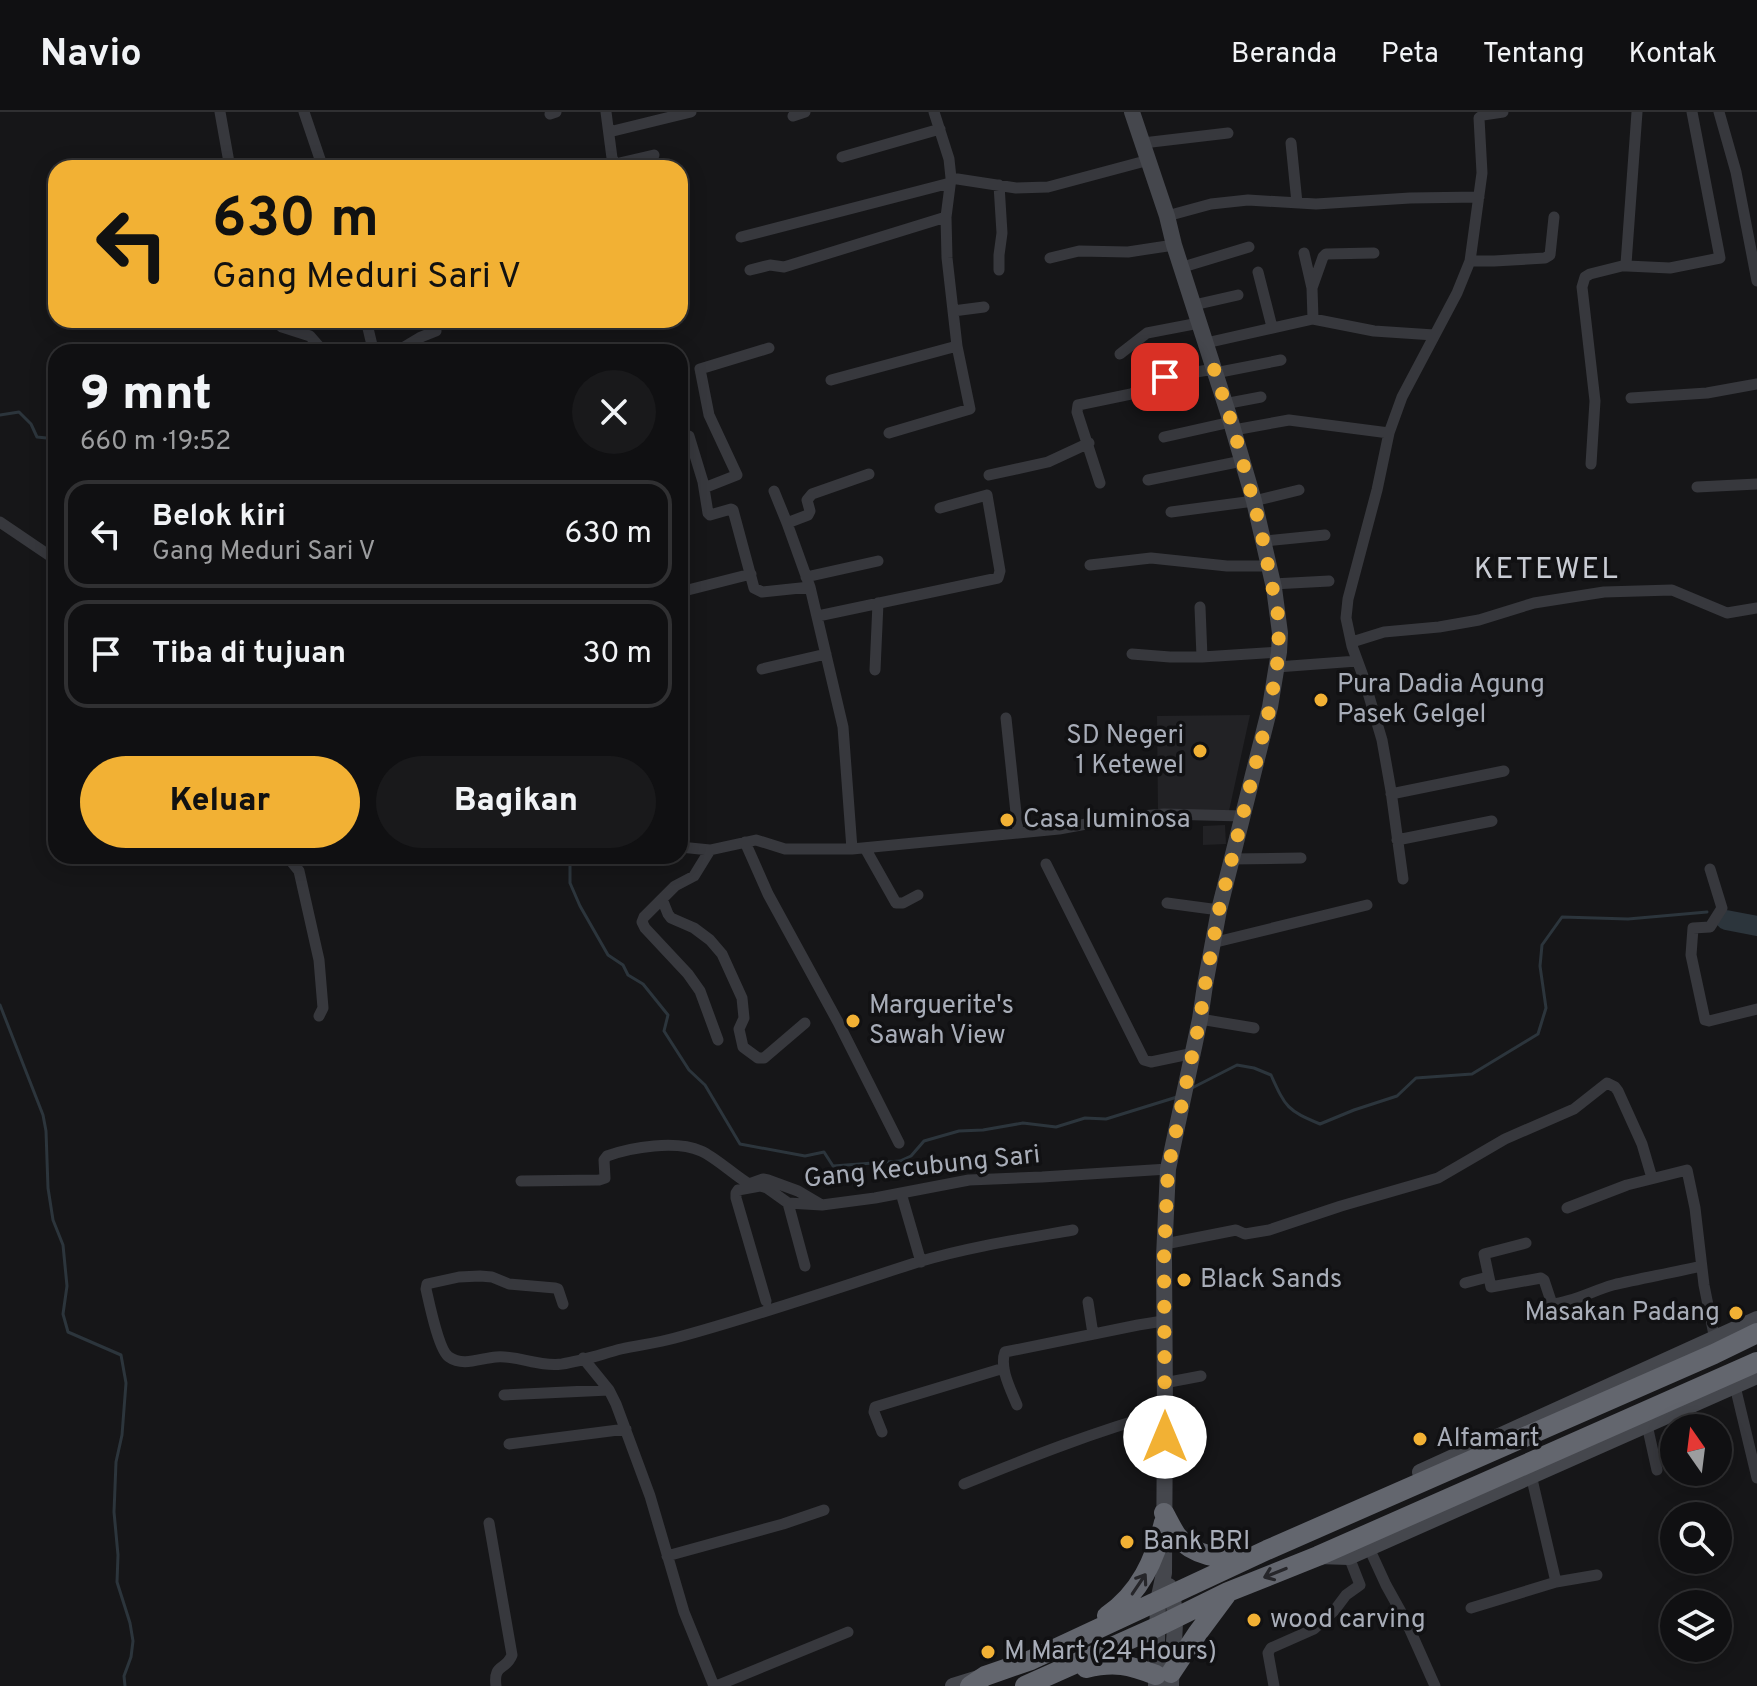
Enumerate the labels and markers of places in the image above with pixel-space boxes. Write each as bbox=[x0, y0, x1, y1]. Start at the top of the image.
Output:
pin bbox=[1131, 343, 1199, 411]
place label: Pura Dadia Agung Pasek Gelgel bbox=[1337, 669, 1545, 732]
marker: Pura Dadia Agung Pasek Gelgel bbox=[1312, 691, 1330, 709]
place label: SD Negeri 1 Ketewel bbox=[1066, 720, 1184, 783]
marker: SD Negeri 1 Ketewel bbox=[1191, 742, 1209, 760]
place label: Casa luminosa bbox=[1023, 804, 1190, 837]
marker: Casa luminosa bbox=[998, 811, 1016, 829]
place label: Marguerite's Sawah View bbox=[869, 990, 1014, 1053]
marker: Marguerite's Sawah View bbox=[844, 1012, 862, 1030]
place label: Black Sands bbox=[1200, 1264, 1342, 1297]
marker: Black Sands bbox=[1175, 1271, 1193, 1289]
place label: Masakan Padang bbox=[1524, 1297, 1720, 1330]
marker: Masakan Padang bbox=[1727, 1304, 1745, 1322]
place label: Alfamart bbox=[1436, 1423, 1540, 1456]
marker: Alfamart bbox=[1411, 1430, 1429, 1448]
place label: Bank BRI bbox=[1143, 1526, 1250, 1559]
marker: Bank BRI bbox=[1118, 1533, 1136, 1551]
place label: wood carving bbox=[1270, 1604, 1426, 1637]
marker: wood carving bbox=[1245, 1611, 1263, 1629]
place label: M Mart (24 Hours) bbox=[1004, 1636, 1217, 1669]
marker: M Mart (24 Hours) bbox=[979, 1643, 997, 1661]

